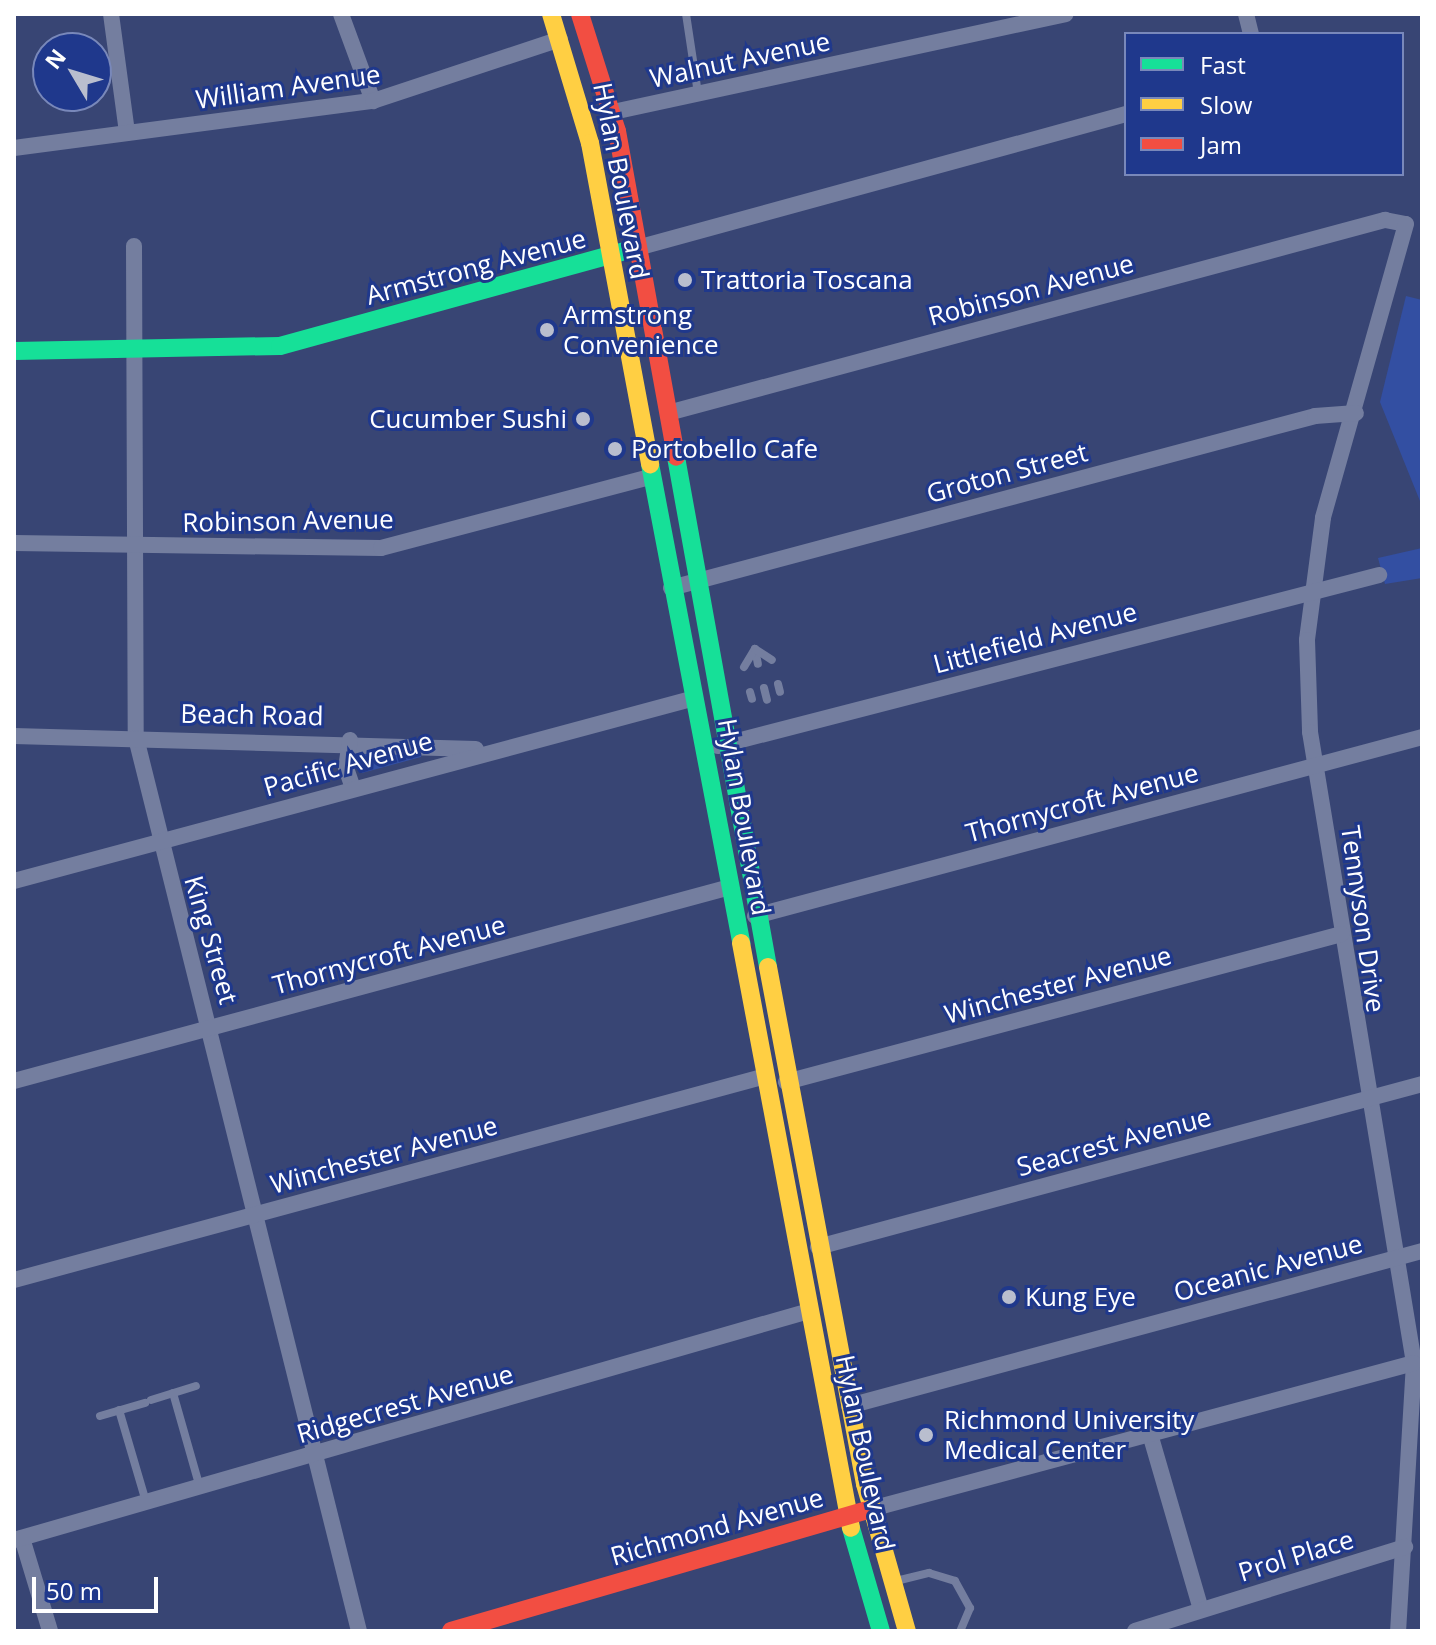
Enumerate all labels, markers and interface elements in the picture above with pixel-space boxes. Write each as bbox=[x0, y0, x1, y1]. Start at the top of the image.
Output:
street label: Walnut Avenue bbox=[647, 26, 833, 94]
north arrow bbox=[32, 32, 112, 112]
legend bbox=[1124, 32, 1404, 176]
text: N bbox=[37, 42, 72, 75]
text: Fast bbox=[1200, 48, 1246, 81]
street label: William Avenue bbox=[194, 59, 382, 115]
street label: Hylan Boulevard bbox=[587, 80, 655, 282]
text: Slow bbox=[1200, 88, 1252, 121]
text: Jam bbox=[1200, 128, 1242, 161]
street label: Armstrong Avenue bbox=[363, 223, 589, 311]
street label: Robinson Avenue bbox=[925, 248, 1137, 332]
place label: Trattoria Toscana bbox=[701, 264, 913, 296]
marker: Trattoria Toscana bbox=[676, 271, 694, 289]
place label: Armstrong Convenience bbox=[563, 299, 719, 360]
marker: Armstrong Convenience bbox=[538, 321, 556, 339]
place label: Cucumber Sushi bbox=[369, 403, 567, 435]
marker: Cucumber Sushi bbox=[574, 410, 592, 428]
place label: Portobello Cafe bbox=[631, 433, 818, 465]
street label: Groton Street bbox=[923, 437, 1091, 509]
marker: Portobello Cafe bbox=[606, 440, 624, 458]
street label: Robinson Avenue bbox=[182, 504, 394, 538]
street label: Littlefield Avenue bbox=[930, 596, 1140, 680]
street label: Beach Road bbox=[180, 698, 324, 732]
street label: Hylan Boulevard bbox=[711, 716, 777, 918]
street label: Pacific Avenue bbox=[260, 725, 436, 803]
street label: Thornycroft Avenue bbox=[962, 757, 1202, 849]
street label: Tennyson Drive bbox=[1334, 824, 1392, 1014]
street label: King Street bbox=[178, 872, 244, 1008]
street label: Thornycroft Avenue bbox=[269, 909, 509, 1001]
street label: Winchester Avenue bbox=[941, 940, 1175, 1030]
street label: Seacrest Avenue bbox=[1013, 1101, 1215, 1183]
street label: Winchester Avenue bbox=[267, 1110, 501, 1200]
street label: Oceanic Avenue bbox=[1170, 1228, 1366, 1308]
place label: Kung Eye bbox=[1025, 1281, 1136, 1313]
marker: Kung Eye bbox=[1000, 1288, 1018, 1306]
street label: Hylan Boulevard bbox=[829, 1352, 901, 1554]
street label: Ridgecrest Avenue bbox=[293, 1358, 517, 1450]
place label: Richmond University Medical Center bbox=[944, 1404, 1194, 1466]
marker: Richmond University Medical Center bbox=[915, 1424, 937, 1446]
street label: Richmond Avenue bbox=[607, 1482, 827, 1572]
street label: Prol Place bbox=[1235, 1524, 1357, 1588]
scale bar bbox=[36, 1561, 162, 1611]
text: 50 m bbox=[46, 1574, 102, 1607]

